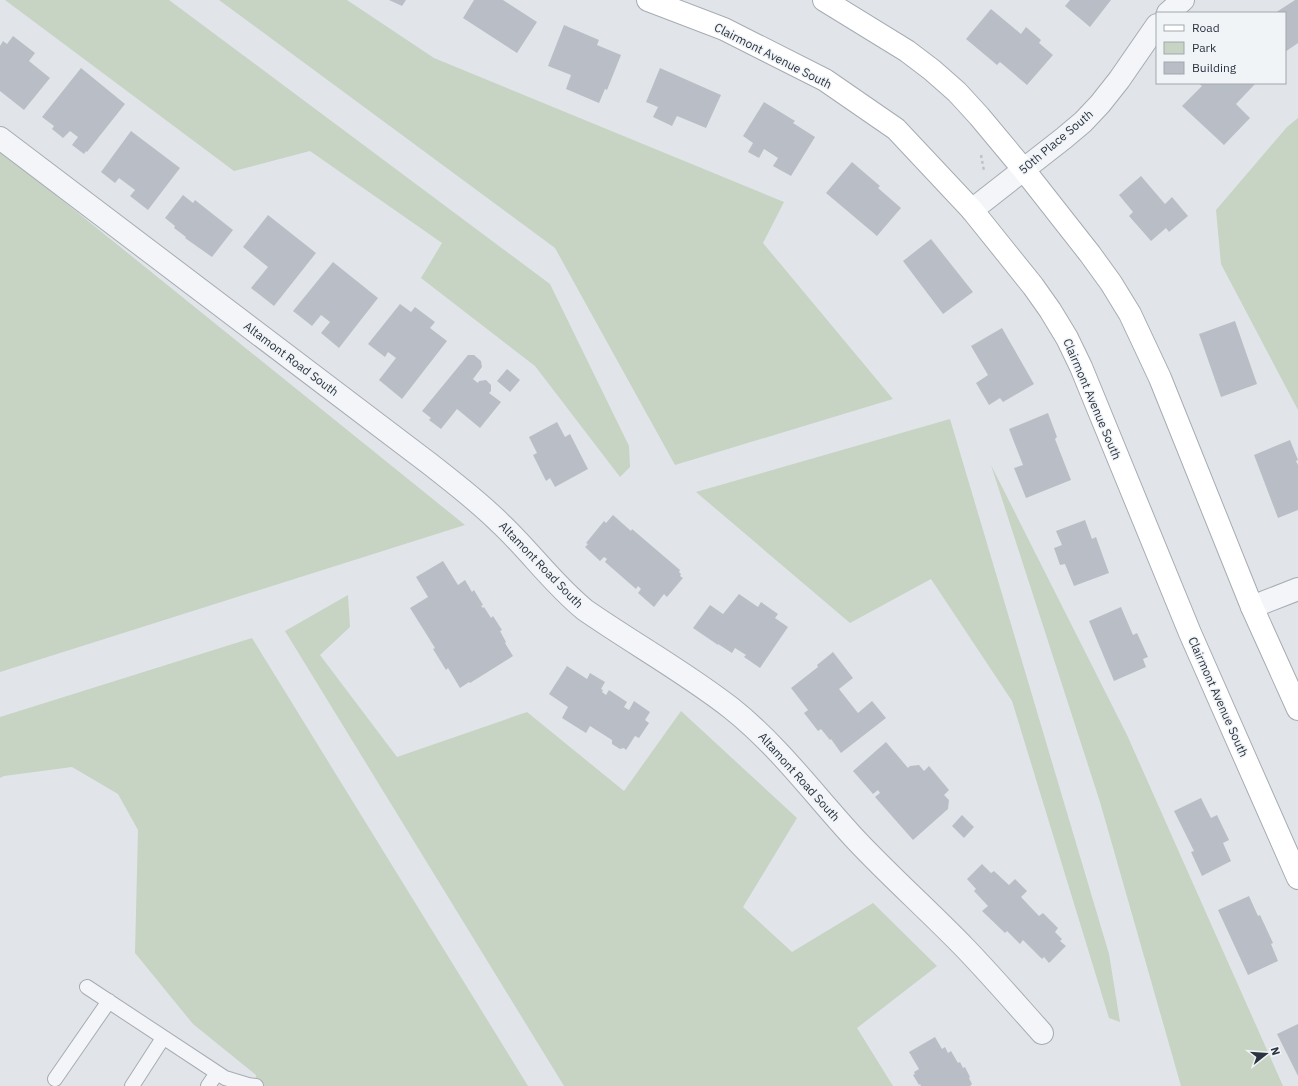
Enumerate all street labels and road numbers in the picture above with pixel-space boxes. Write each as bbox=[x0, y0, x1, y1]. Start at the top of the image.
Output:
street label: Clairmont Avenue South bbox=[712, 19, 835, 92]
street label: 50th Place South bbox=[1016, 106, 1096, 177]
street label: Altamont Road South bbox=[241, 318, 342, 399]
street label: Clairmont Avenue South bbox=[1060, 336, 1125, 462]
street label: Altamont Road South bbox=[496, 518, 587, 611]
street label: Clairmont Avenue South bbox=[1185, 634, 1252, 759]
street label: Altamont Road South bbox=[755, 729, 843, 824]

